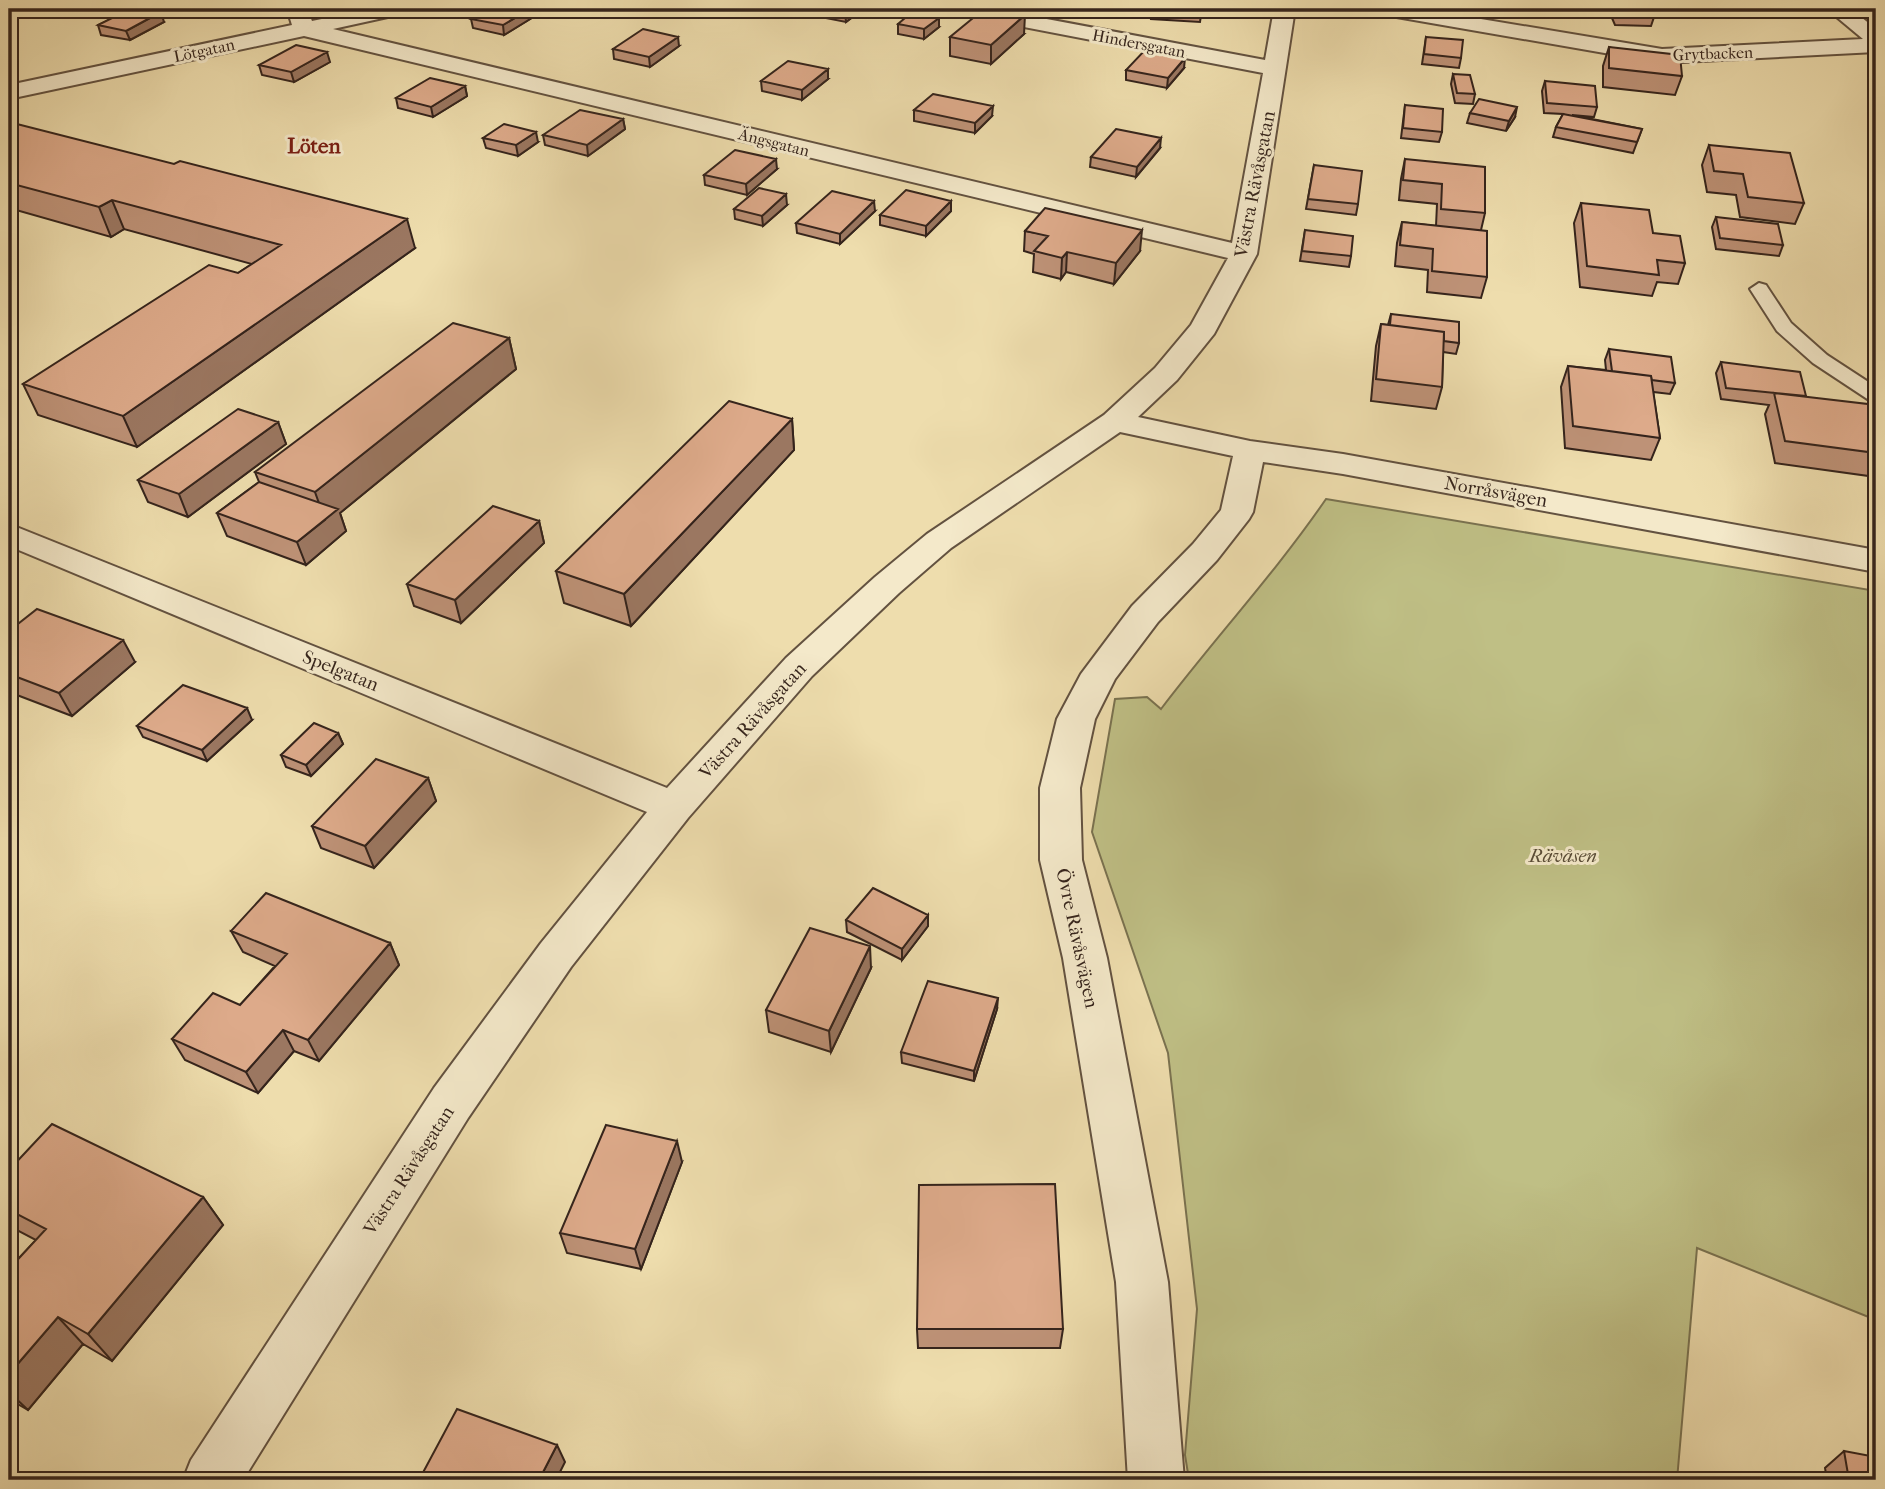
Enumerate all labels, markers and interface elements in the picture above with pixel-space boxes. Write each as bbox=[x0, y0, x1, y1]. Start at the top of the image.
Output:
street label: Hindersgatan bbox=[1091, 25, 1188, 62]
street label: Lötgatan bbox=[172, 35, 237, 66]
street label: Grytbacken bbox=[1673, 43, 1754, 64]
street label: Västra Rävåsgatan bbox=[1230, 109, 1280, 260]
street label: Ängsgatan bbox=[735, 124, 812, 161]
district label: Löten bbox=[287, 134, 341, 158]
street label: Norråsvägen bbox=[1443, 472, 1549, 512]
street label: Spelgatan bbox=[299, 646, 382, 696]
street label: Västra Rävåsgatan bbox=[694, 658, 811, 784]
park label: Rävåsen bbox=[1527, 845, 1597, 867]
street label: Övre Rävåsvägen bbox=[1051, 866, 1103, 1010]
street label: Västra Rävåsgatan bbox=[359, 1102, 459, 1240]

